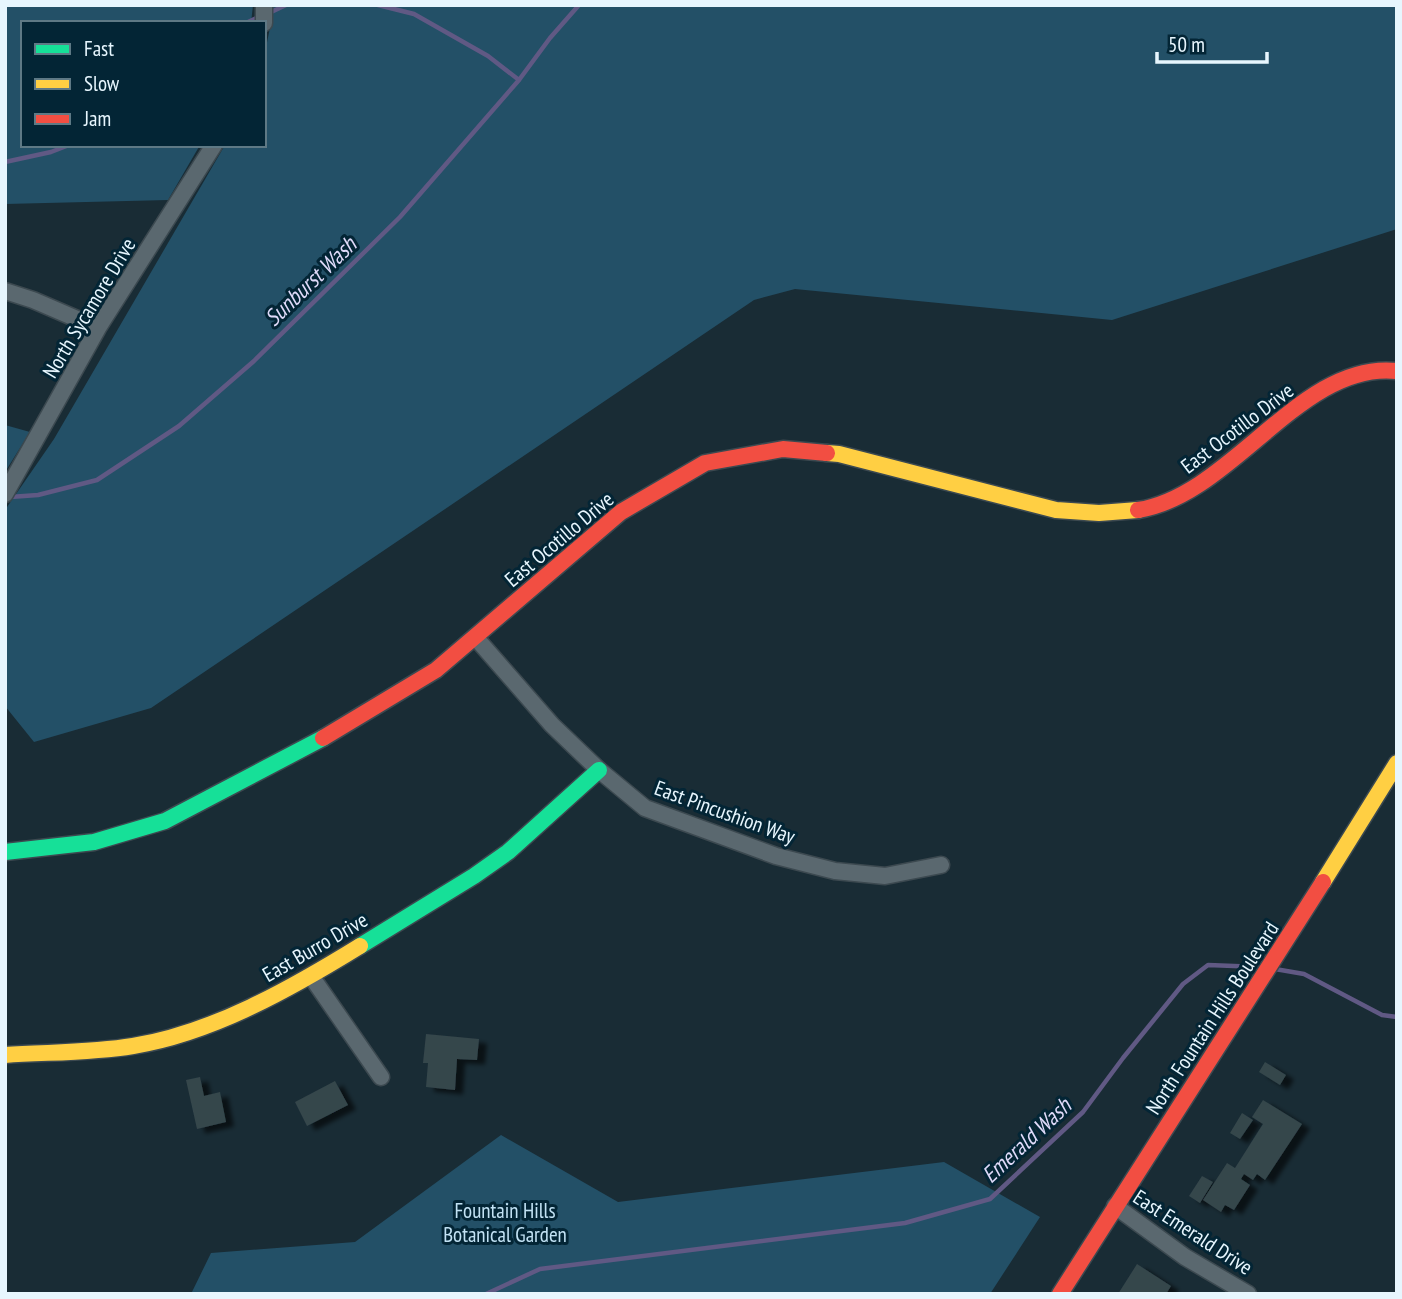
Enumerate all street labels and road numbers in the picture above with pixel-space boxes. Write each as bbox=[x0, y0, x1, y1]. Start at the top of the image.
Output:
street label: North Sycamore Drive bbox=[37, 233, 141, 383]
street label: East Ocotillo Drive bbox=[1175, 377, 1299, 479]
street label: East Ocotillo Drive bbox=[499, 486, 619, 592]
street label: East Pincushion Way bbox=[651, 774, 799, 850]
street label: East Burro Drive bbox=[258, 906, 372, 988]
street label: North Fountain Hills Boulevard bbox=[1140, 917, 1284, 1119]
street label: East Emerald Drive bbox=[1128, 1183, 1258, 1281]

